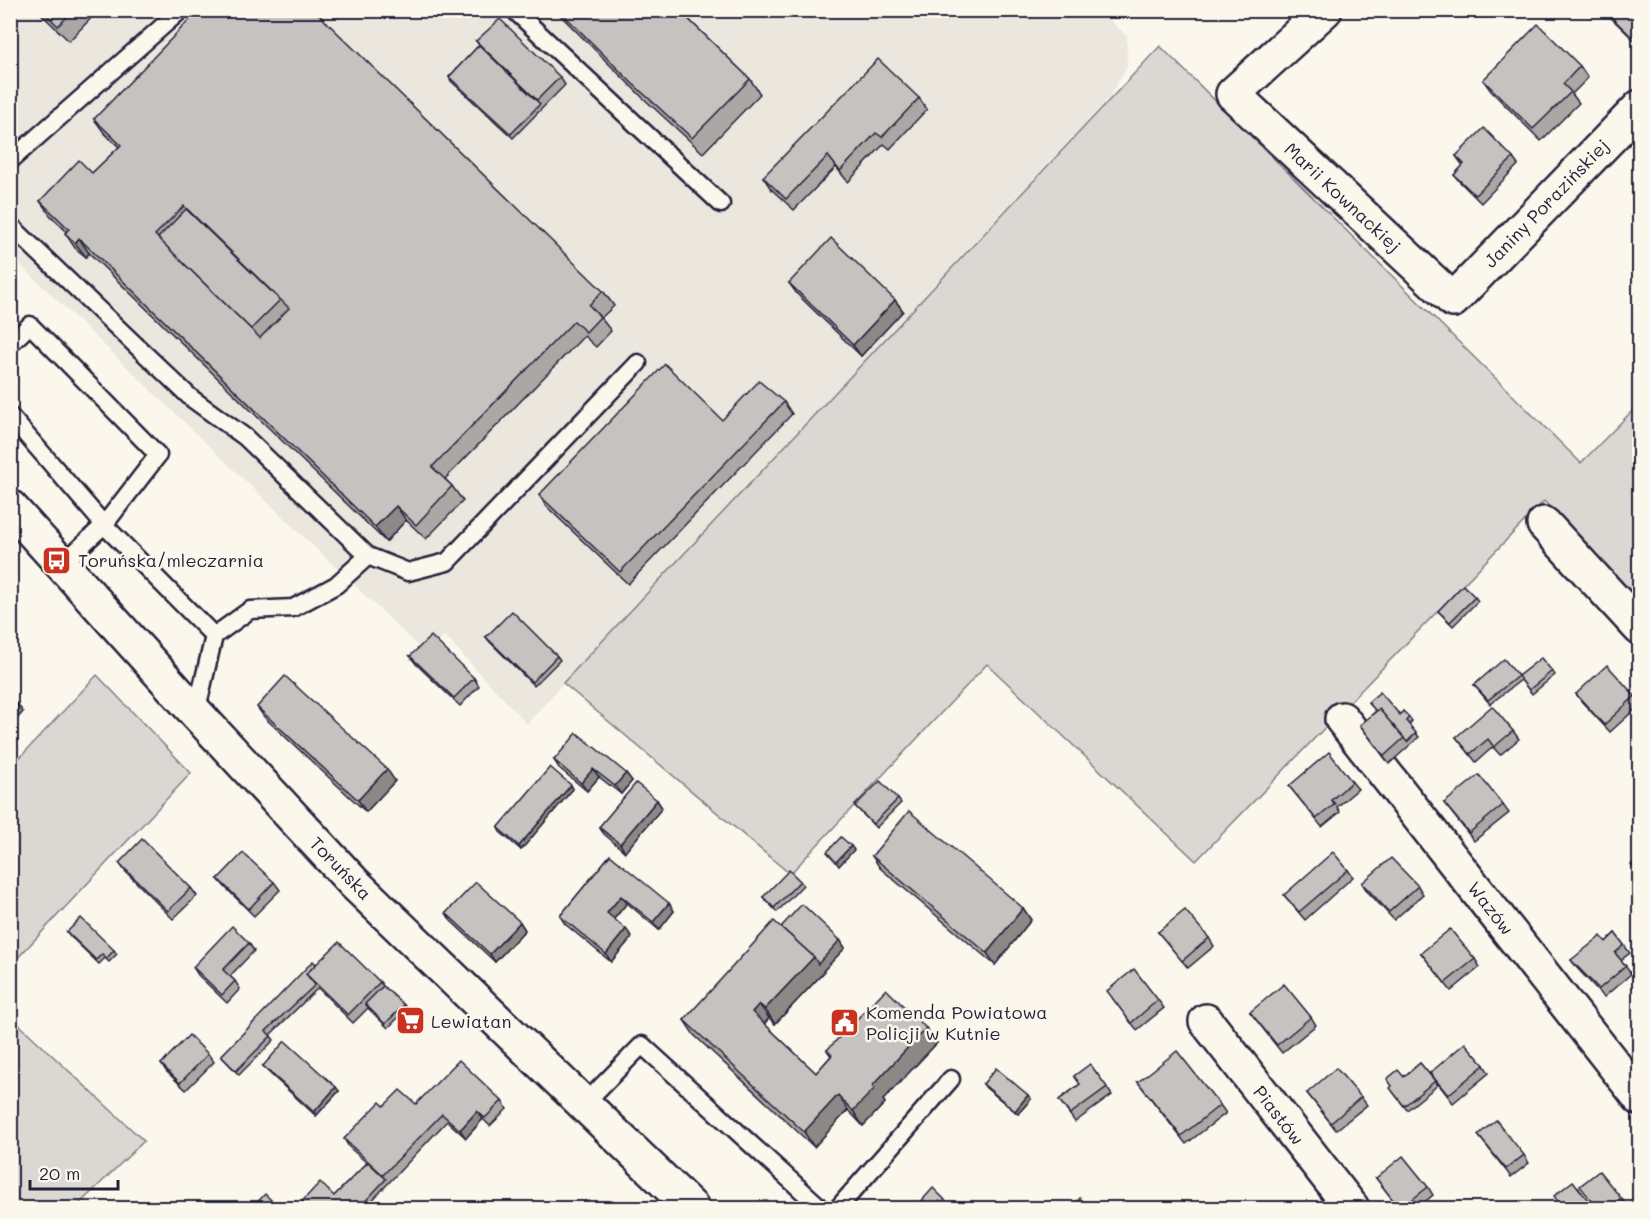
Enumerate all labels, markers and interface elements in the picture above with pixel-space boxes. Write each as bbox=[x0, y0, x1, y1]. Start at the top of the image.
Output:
street label: Janiny Porazińskiej bbox=[1478, 133, 1614, 273]
street label: Marii Kownackiej bbox=[1280, 137, 1406, 257]
bus stop icon: Toruńska/mleczarnia bbox=[41, 544, 73, 576]
place label: Toruńska/mleczarnia bbox=[78, 548, 264, 572]
street label: Toruńska bbox=[305, 831, 377, 905]
street label: Wazów bbox=[1463, 876, 1519, 940]
place label: Komenda Powiatowa Policji w Kutnie bbox=[866, 1000, 1048, 1045]
supermarket icon: Lewiatan bbox=[394, 1005, 426, 1037]
public building icon: Komenda Powiatowa Policji w Kutnie bbox=[829, 1006, 861, 1038]
place label: Lewiatan bbox=[431, 1009, 511, 1033]
street label: Piastów bbox=[1248, 1080, 1310, 1150]
scale bar bbox=[30, 1153, 118, 1191]
text: 20 m bbox=[39, 1161, 80, 1185]

